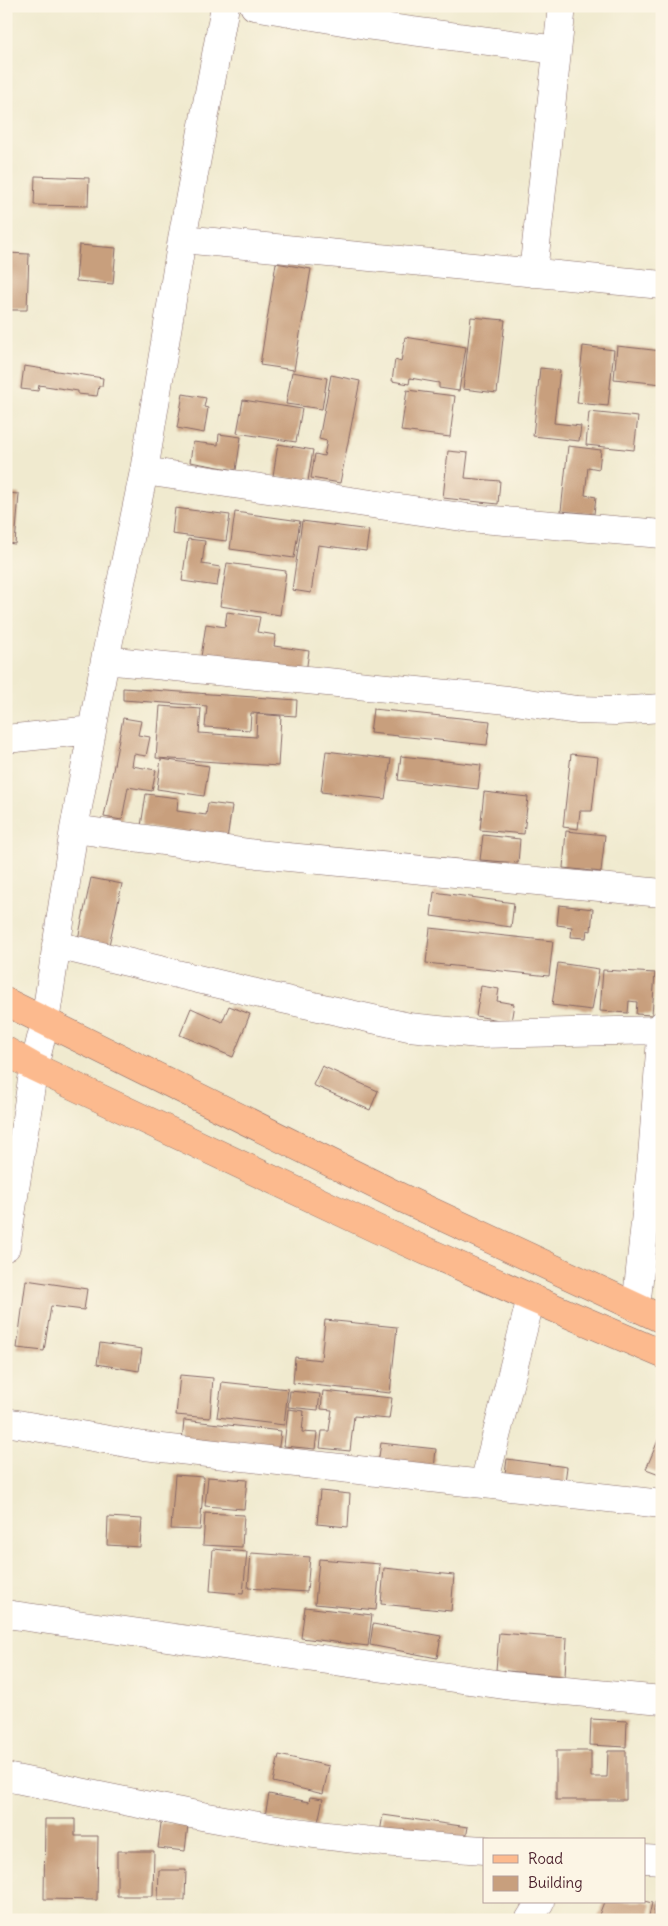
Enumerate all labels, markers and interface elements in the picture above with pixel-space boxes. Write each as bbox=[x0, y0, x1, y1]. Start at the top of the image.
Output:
legend bbox=[483, 1838, 646, 1904]
text: Road bbox=[528, 1849, 563, 1868]
text: Building bbox=[528, 1873, 583, 1892]

